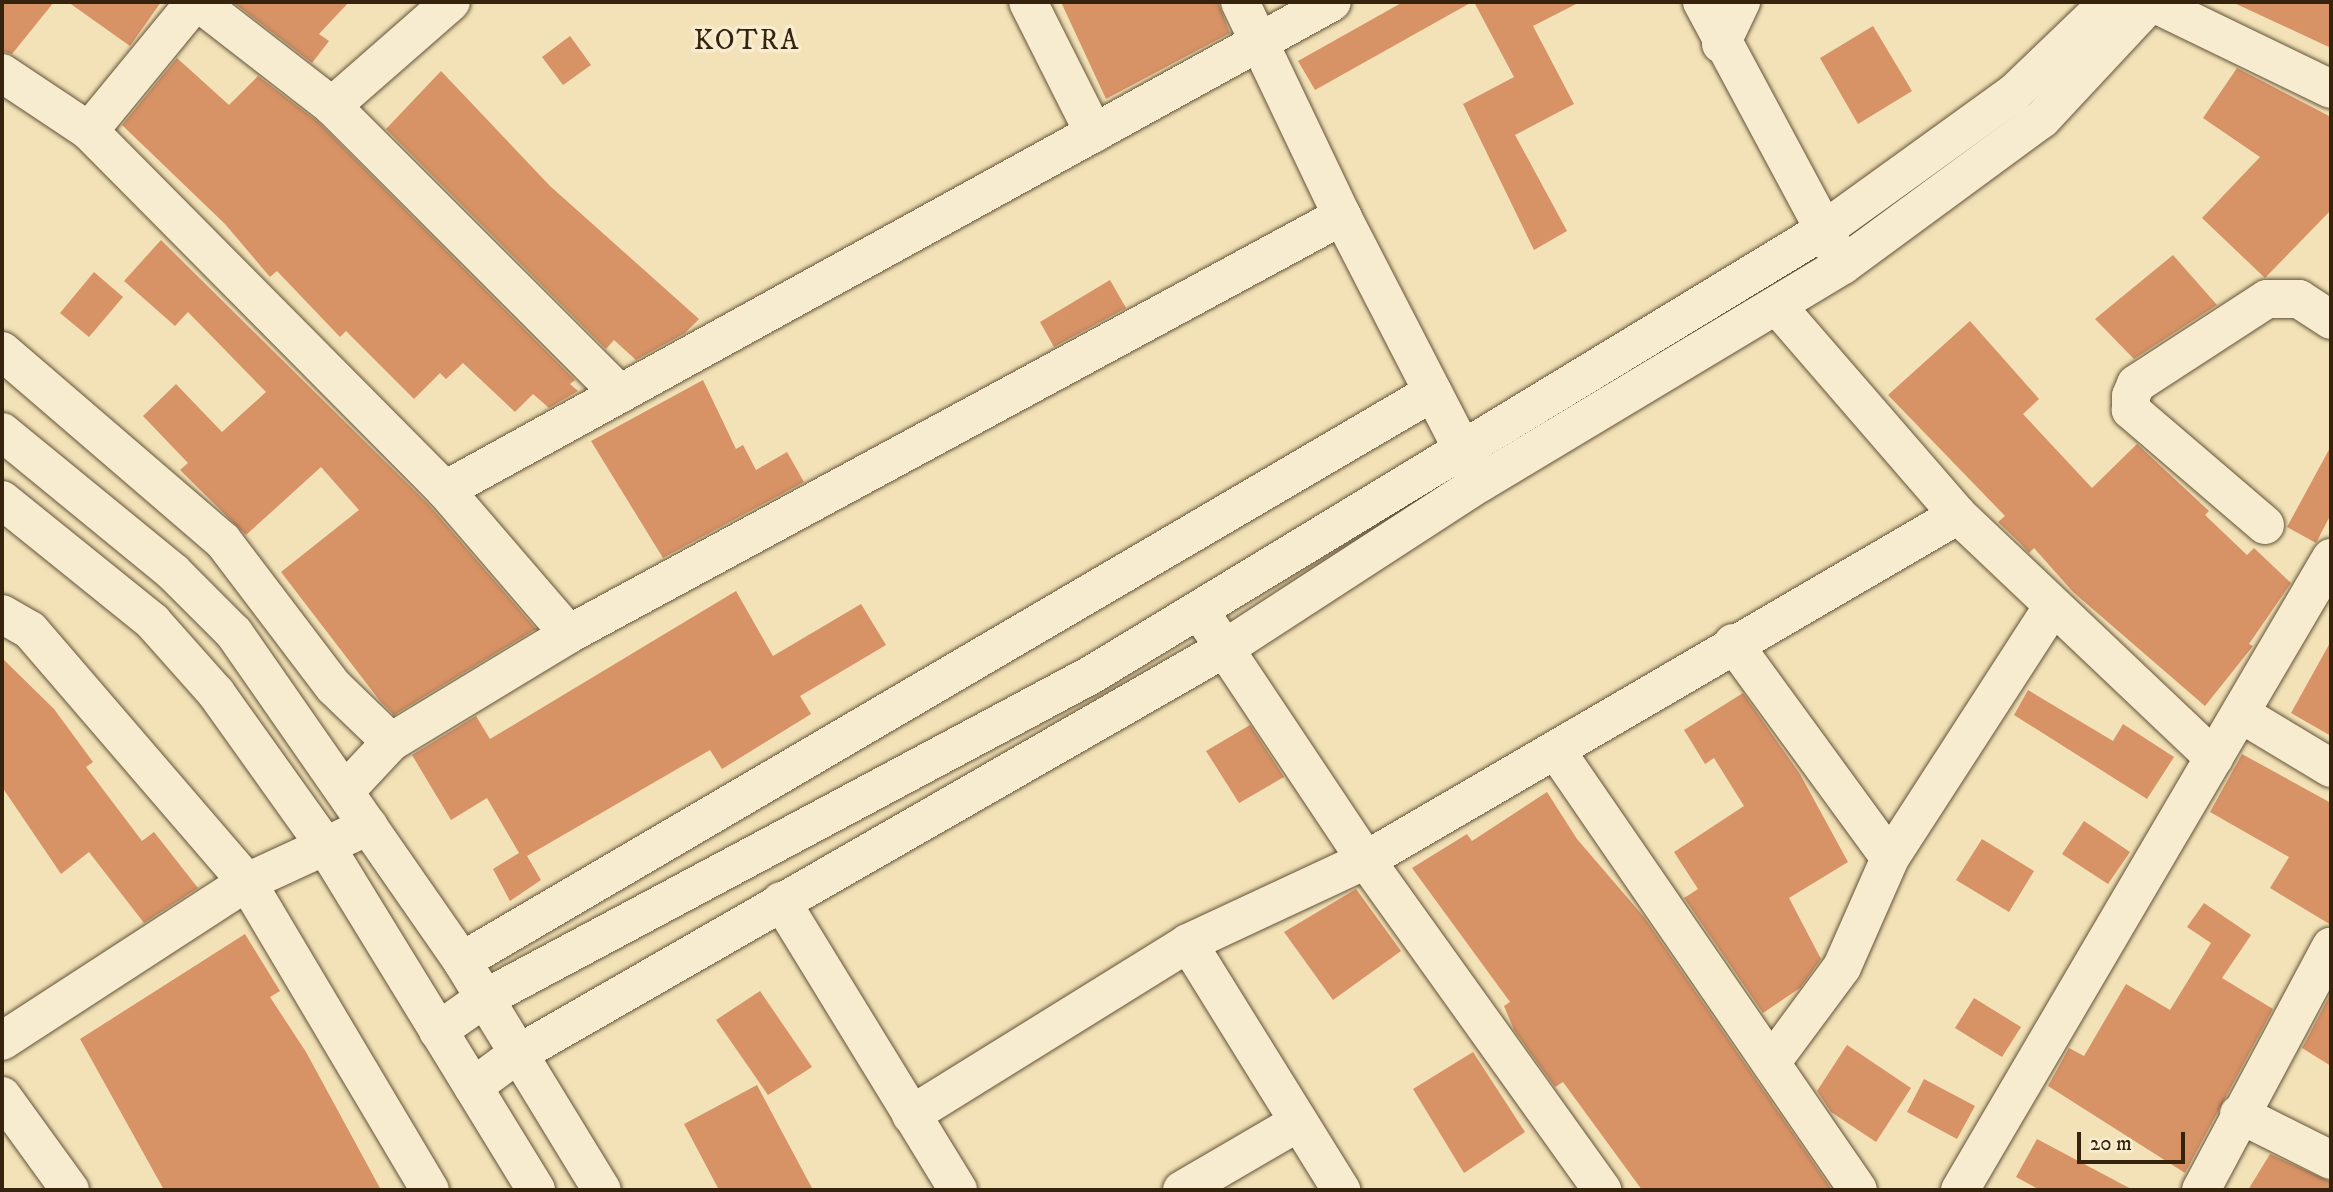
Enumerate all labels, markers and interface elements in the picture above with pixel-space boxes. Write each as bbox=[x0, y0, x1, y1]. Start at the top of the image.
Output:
district label: KOTRA bbox=[694, 24, 800, 58]
scale bar bbox=[2081, 1118, 2190, 1162]
text: 20 m bbox=[2090, 1131, 2132, 1157]

